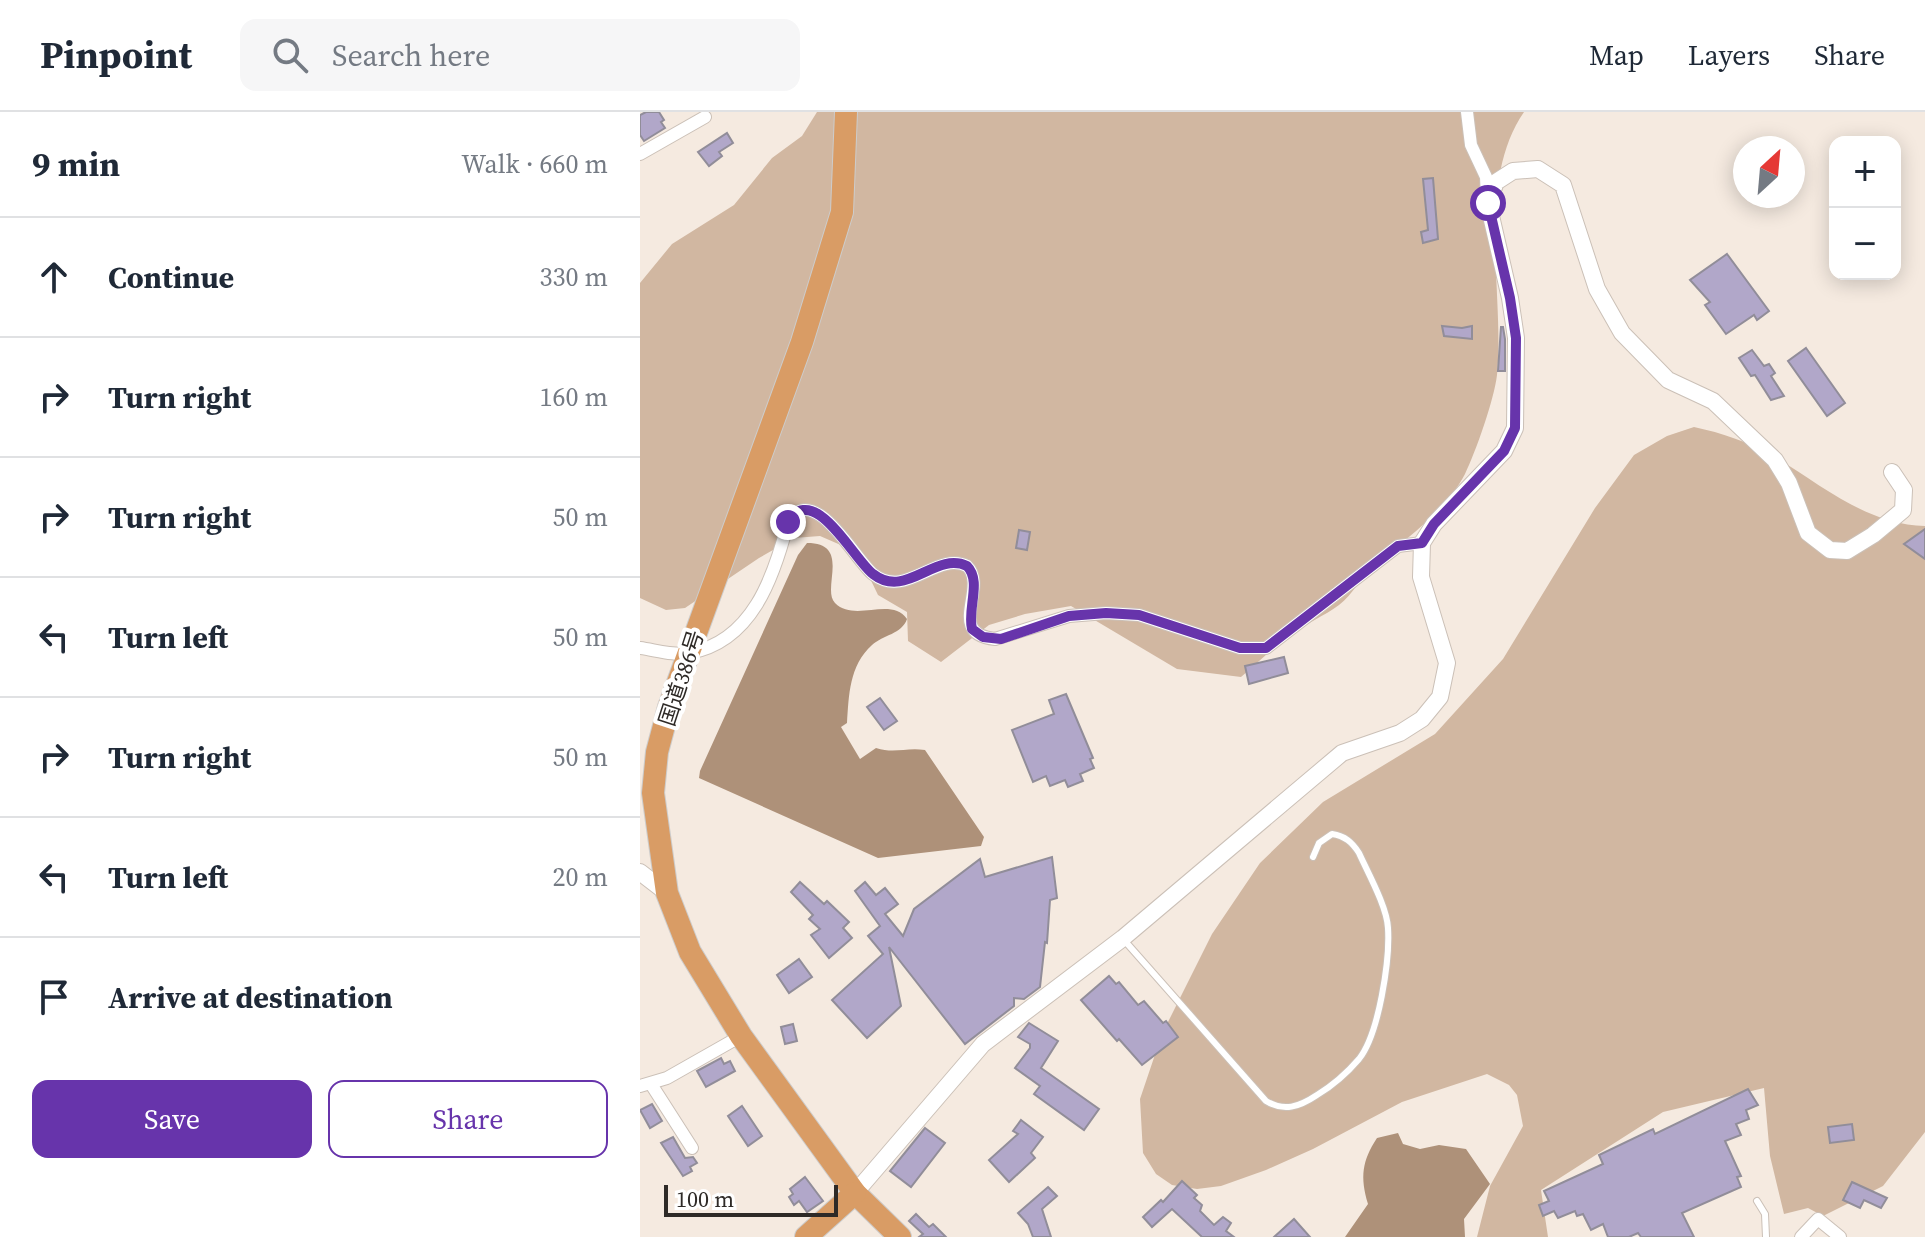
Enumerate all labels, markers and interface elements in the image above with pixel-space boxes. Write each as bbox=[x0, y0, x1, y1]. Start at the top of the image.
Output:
search box bbox=[240, 19, 800, 91]
text: Pinpoint bbox=[40, 29, 192, 81]
icon: search bbox=[268, 33, 312, 77]
text: Search here bbox=[332, 35, 490, 76]
text: Map bbox=[1589, 36, 1644, 74]
text: Layers bbox=[1688, 36, 1770, 74]
text: Share bbox=[1814, 36, 1885, 74]
north arrow bbox=[1733, 136, 1805, 208]
map controls bbox=[1829, 136, 1901, 280]
button: + bbox=[1829, 136, 1901, 208]
text: 9 min bbox=[32, 141, 120, 187]
text: Walk · 660 m bbox=[461, 146, 608, 182]
route start bbox=[1470, 185, 1506, 221]
button: − bbox=[1829, 208, 1901, 280]
icon: ahead bbox=[32, 255, 76, 299]
text: Continue bbox=[108, 257, 234, 298]
text: 330 m bbox=[540, 259, 608, 295]
icon: right bbox=[32, 375, 76, 419]
text: Turn right bbox=[108, 377, 251, 418]
text: 160 m bbox=[540, 379, 608, 415]
icon: right bbox=[32, 495, 76, 539]
text: Turn right bbox=[108, 497, 251, 538]
text: 50 m bbox=[553, 499, 608, 535]
route end bbox=[770, 504, 806, 540]
icon: left bbox=[32, 615, 76, 659]
text: Turn left bbox=[108, 617, 228, 658]
text: 50 m bbox=[553, 619, 608, 655]
street label: 国道386号 bbox=[651, 626, 711, 730]
icon: right bbox=[32, 735, 76, 779]
text: Turn right bbox=[108, 737, 251, 778]
text: 50 m bbox=[553, 739, 608, 775]
icon: left bbox=[32, 855, 76, 899]
text: Turn left bbox=[108, 857, 228, 898]
text: 20 m bbox=[553, 859, 608, 895]
icon: arrive bbox=[32, 975, 76, 1019]
text: Arrive at destination bbox=[108, 977, 393, 1018]
button: Save bbox=[32, 1080, 312, 1158]
button: Share bbox=[328, 1080, 608, 1158]
scale bar bbox=[664, 1181, 838, 1217]
text: 100 m bbox=[676, 1184, 734, 1214]

